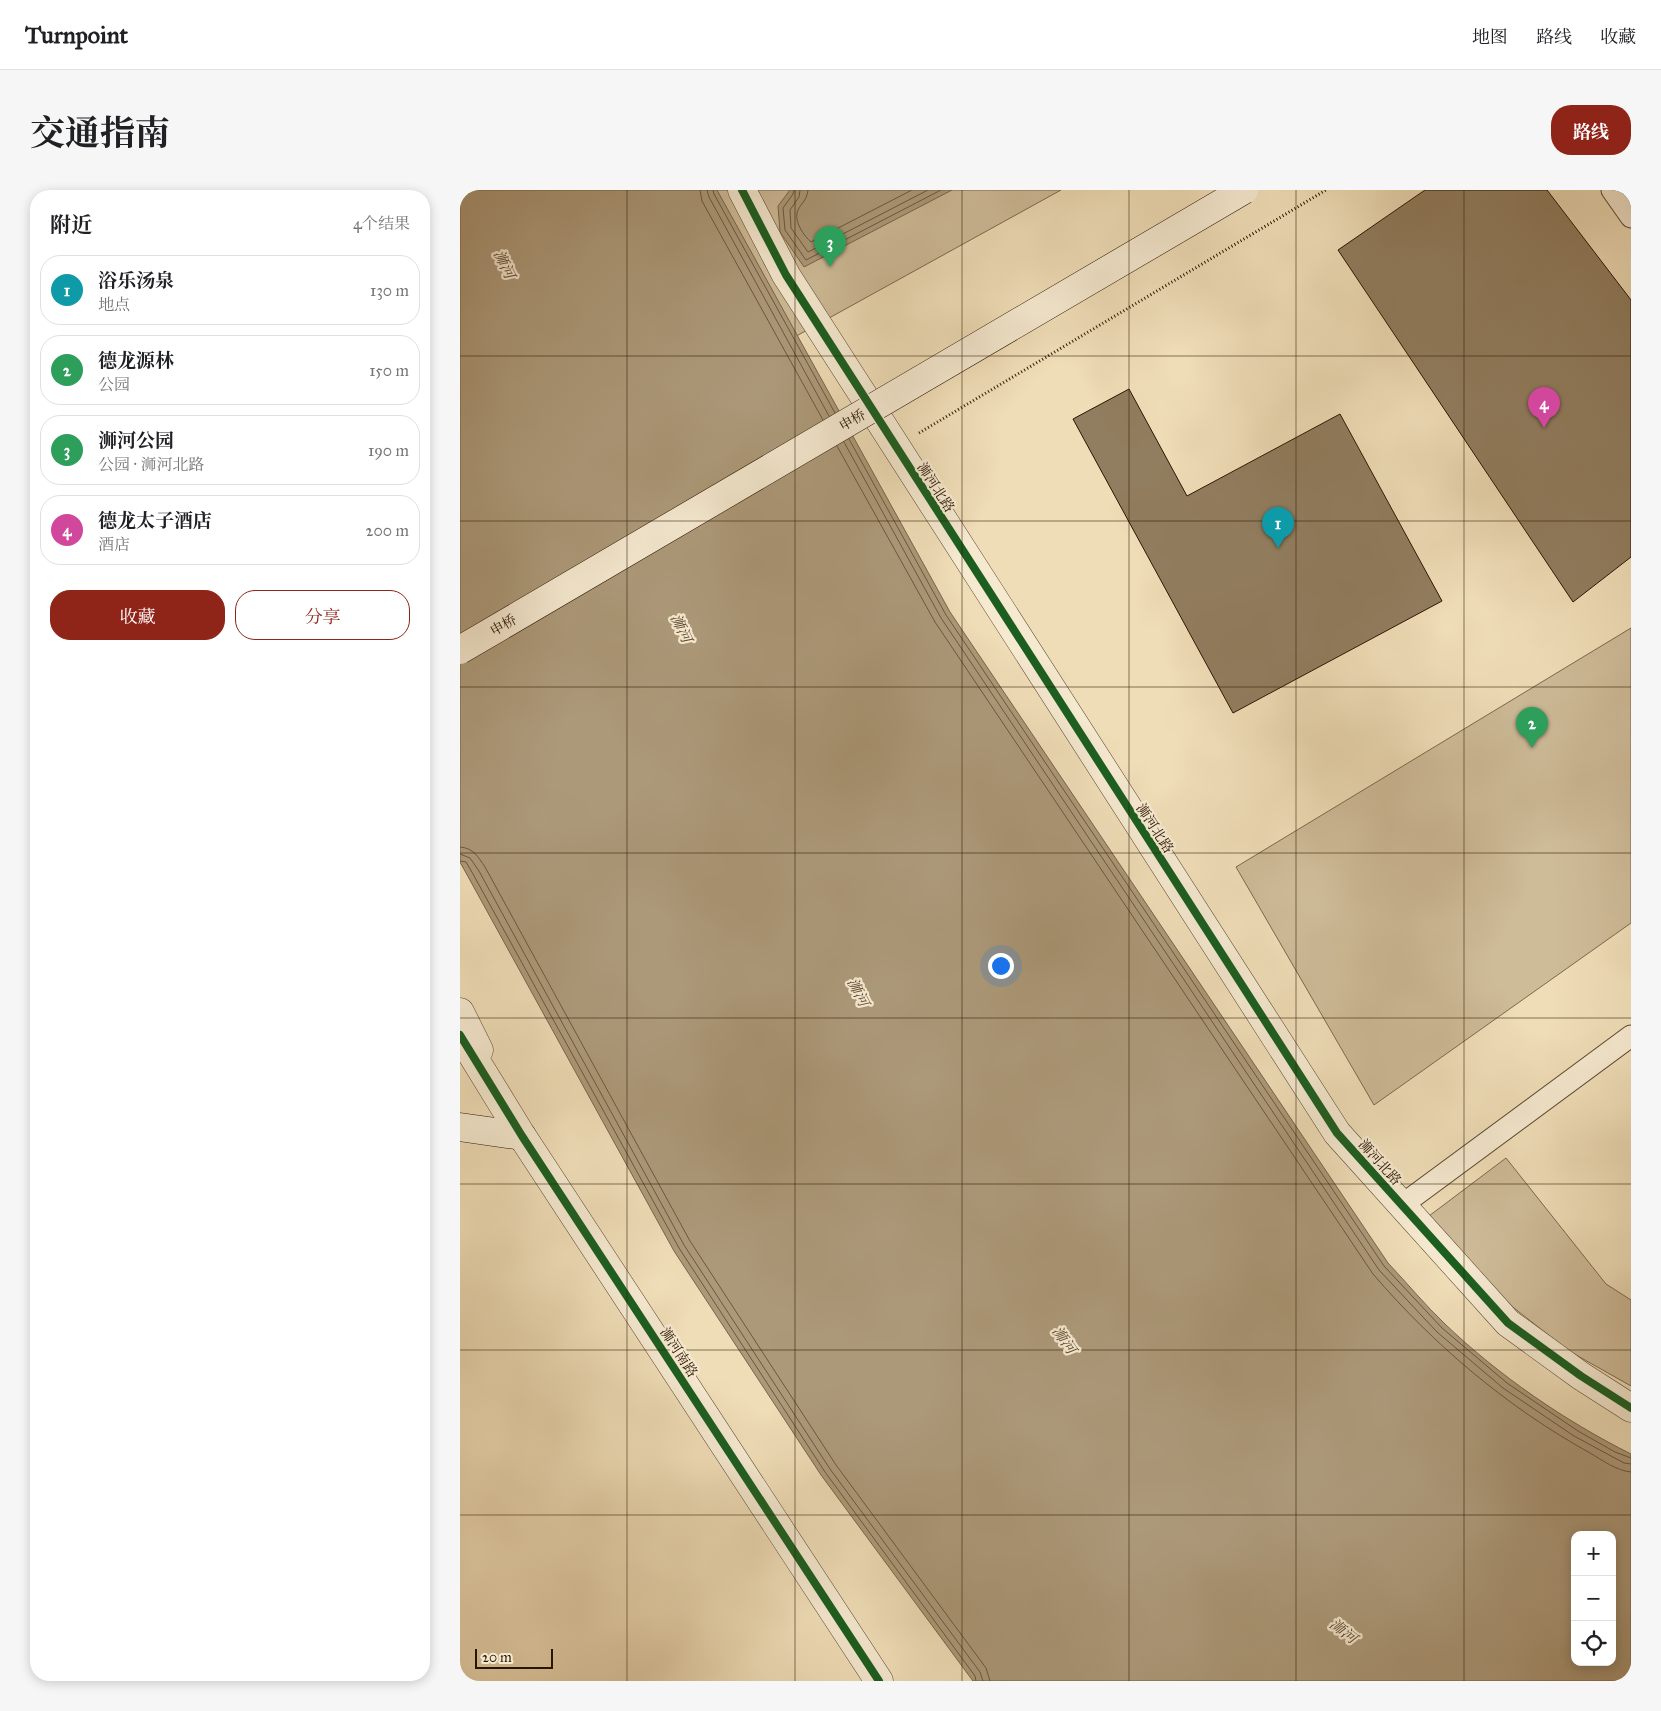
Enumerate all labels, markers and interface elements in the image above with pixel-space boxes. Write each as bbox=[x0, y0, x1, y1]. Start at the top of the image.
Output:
text: Turnpoint bbox=[25, 20, 128, 50]
text: 地图 bbox=[1472, 26, 1508, 48]
text: 路线 bbox=[1536, 26, 1572, 48]
text: 收藏 bbox=[1600, 26, 1636, 48]
button: 路线 bbox=[1551, 105, 1631, 155]
text: 交通指南 bbox=[30, 112, 170, 155]
text: 附近 bbox=[50, 212, 92, 238]
text: 4个结果 bbox=[353, 214, 410, 233]
pin: 3 bbox=[814, 226, 846, 267]
water label: 浉河 bbox=[489, 247, 520, 284]
text: 浴乐汤泉 bbox=[98, 269, 174, 292]
text: 1 bbox=[64, 281, 70, 300]
text: 130 m bbox=[370, 281, 409, 300]
text: 地点 bbox=[98, 295, 130, 314]
text: 德龙源林 bbox=[98, 349, 174, 372]
text: 2 bbox=[63, 361, 71, 380]
text: 150 m bbox=[369, 361, 409, 380]
text: 公园 bbox=[98, 375, 130, 394]
pin: 4 bbox=[1528, 387, 1560, 428]
street label: 申桥 bbox=[836, 406, 869, 435]
text: 浉河公园 bbox=[98, 429, 174, 452]
text: 3 bbox=[64, 441, 70, 460]
text: 190 m bbox=[368, 441, 409, 460]
text: 公园 · 浉河北路 bbox=[98, 455, 204, 474]
street label: 浉河北路 bbox=[913, 459, 958, 515]
pin: 1 bbox=[1262, 507, 1294, 548]
text: 德龙太子酒店 bbox=[98, 509, 212, 532]
text: 4 bbox=[63, 521, 71, 540]
text: 200 m bbox=[366, 521, 409, 540]
text: 酒店 bbox=[98, 535, 130, 554]
button: 收藏 bbox=[50, 590, 225, 640]
button: 分享 bbox=[235, 590, 410, 640]
street label: 申桥 bbox=[487, 611, 520, 640]
water label: 浉河 bbox=[666, 611, 697, 648]
pin: 2 bbox=[1516, 707, 1548, 748]
street label: 浉河北路 bbox=[1132, 800, 1177, 856]
your location bbox=[988, 953, 1014, 979]
water label: 浉河 bbox=[843, 975, 874, 1012]
street label: 浉河北路 bbox=[1355, 1136, 1405, 1189]
water label: 浉河 bbox=[1048, 1323, 1082, 1360]
street label: 浉河南路 bbox=[656, 1324, 701, 1380]
map controls bbox=[1571, 1531, 1616, 1666]
button: + bbox=[1571, 1531, 1616, 1576]
button: − bbox=[1571, 1576, 1616, 1621]
water label: 浉河 bbox=[1326, 1615, 1363, 1649]
button: locate bbox=[1571, 1621, 1616, 1666]
scale bar bbox=[475, 1646, 552, 1669]
text: 20 m bbox=[482, 1649, 512, 1666]

